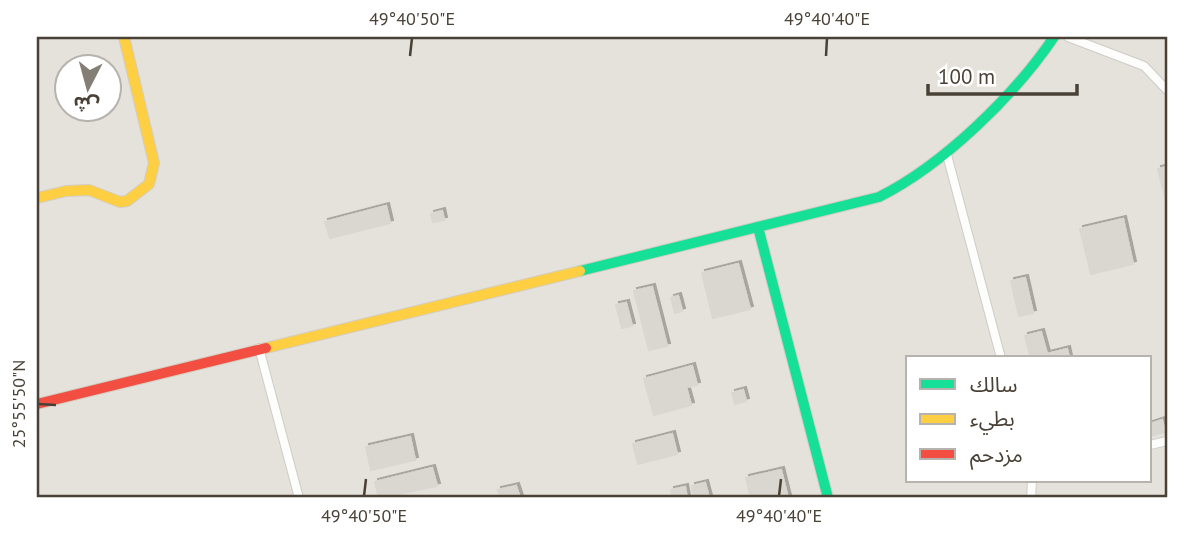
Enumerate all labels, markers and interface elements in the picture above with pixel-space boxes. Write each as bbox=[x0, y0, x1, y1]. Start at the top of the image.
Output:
text: 49°40'50"E bbox=[369, 7, 455, 30]
text: 49°40'40"E bbox=[784, 7, 870, 30]
north arrow bbox=[52, 52, 122, 122]
scale bar bbox=[928, 52, 1076, 96]
text: 100 m bbox=[938, 63, 995, 90]
text: ش bbox=[72, 92, 100, 118]
legend bbox=[906, 356, 1152, 482]
text: 25°55'50"N bbox=[7, 360, 30, 448]
text: سالك bbox=[970, 371, 1017, 398]
text: بطيء bbox=[970, 405, 1015, 435]
text: مزدحم bbox=[970, 441, 1023, 470]
text: 49°40'50"E bbox=[321, 504, 407, 527]
text: 49°40'40"E bbox=[736, 504, 822, 527]

